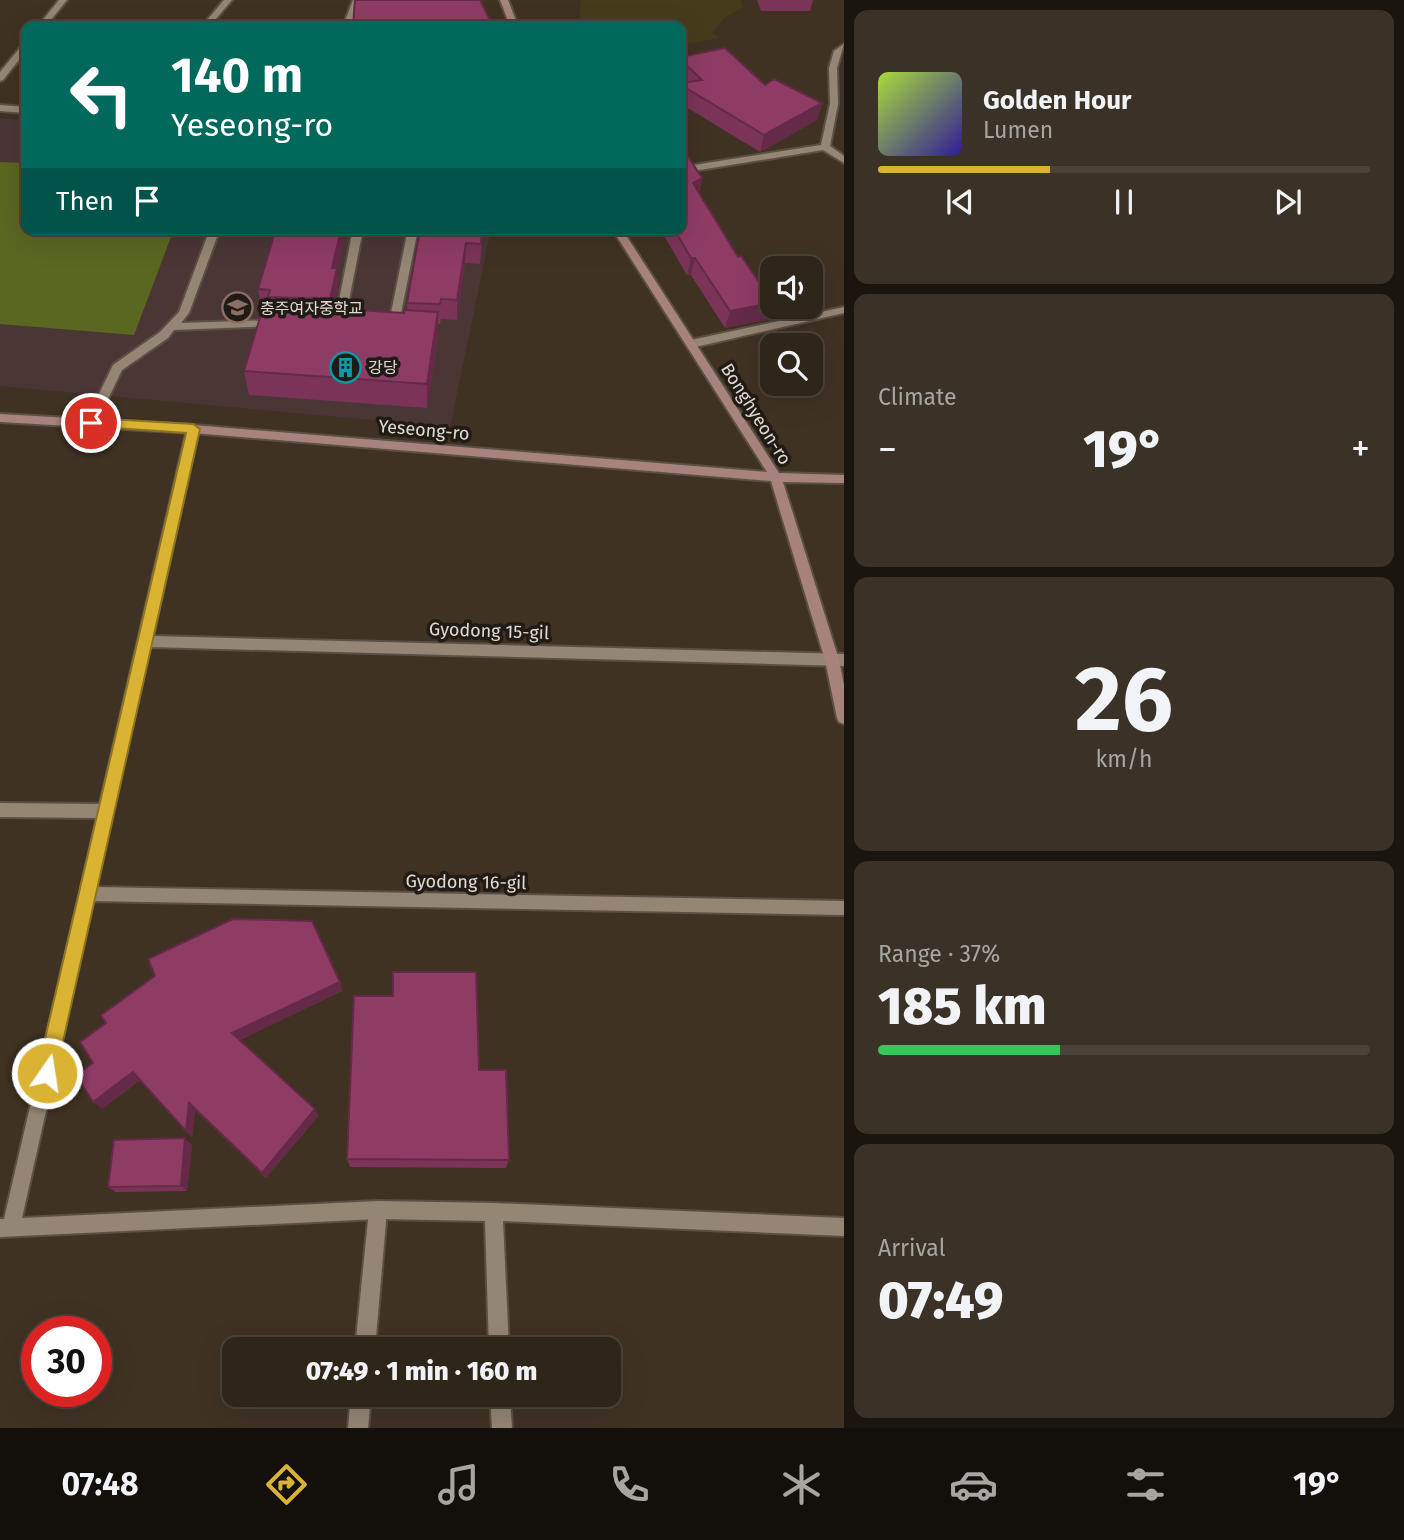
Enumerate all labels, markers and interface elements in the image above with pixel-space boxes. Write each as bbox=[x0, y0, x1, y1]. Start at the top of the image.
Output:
text: 140 m bbox=[171, 46, 303, 105]
icon: left bbox=[56, 49, 147, 140]
text: Golden Hour bbox=[983, 85, 1131, 116]
text: Yeseong-ro bbox=[171, 106, 333, 144]
text: Lumen bbox=[983, 116, 1053, 144]
icon: arrive bbox=[128, 182, 166, 220]
icon: previous bbox=[941, 183, 979, 221]
icon: pause bbox=[1105, 183, 1143, 221]
icon: next bbox=[1269, 183, 1307, 221]
text: Then bbox=[56, 186, 114, 217]
map controls bbox=[760, 256, 823, 396]
button: sound bbox=[760, 256, 823, 319]
school or university icon: 충주여자중학교 bbox=[220, 291, 254, 325]
place label: 충주여자중학교 bbox=[260, 299, 363, 318]
button: search bbox=[760, 333, 823, 396]
building icon: 강당 bbox=[328, 350, 362, 384]
place label: 강당 bbox=[368, 358, 398, 377]
street label: Bonghyeon-ro bbox=[716, 359, 796, 469]
text: Climate bbox=[878, 383, 957, 411]
pin bbox=[61, 393, 121, 453]
icon: arrive bbox=[72, 404, 110, 442]
street label: Yeseong-ro bbox=[378, 415, 470, 445]
text: 19° bbox=[1083, 418, 1165, 481]
text: − bbox=[878, 426, 897, 472]
text: + bbox=[1351, 426, 1370, 472]
street label: Gyodong 15-gil bbox=[428, 618, 550, 644]
text: 26 bbox=[1075, 645, 1173, 754]
text: km/h bbox=[1096, 745, 1152, 773]
street label: Gyodong 16-gil bbox=[405, 870, 527, 894]
text: Range · 37% bbox=[878, 940, 1000, 968]
text: 185 km bbox=[878, 975, 1047, 1038]
position arrow bbox=[10, 1036, 84, 1110]
text: Arrival bbox=[878, 1234, 945, 1262]
text: 07:49 bbox=[878, 1269, 1003, 1332]
speed limit sign: 30 bbox=[21, 1316, 112, 1407]
text: 07:49 · 1 min · 160 m bbox=[306, 1356, 537, 1387]
icon: directions bbox=[262, 1460, 311, 1509]
icon: music bbox=[434, 1460, 483, 1509]
icon: phone bbox=[605, 1460, 654, 1509]
icon: climate bbox=[777, 1460, 826, 1509]
icon: car bbox=[949, 1460, 998, 1509]
icon: filters bbox=[1121, 1460, 1170, 1509]
text: 07:48 bbox=[61, 1465, 139, 1503]
text: 19° bbox=[1293, 1465, 1343, 1503]

